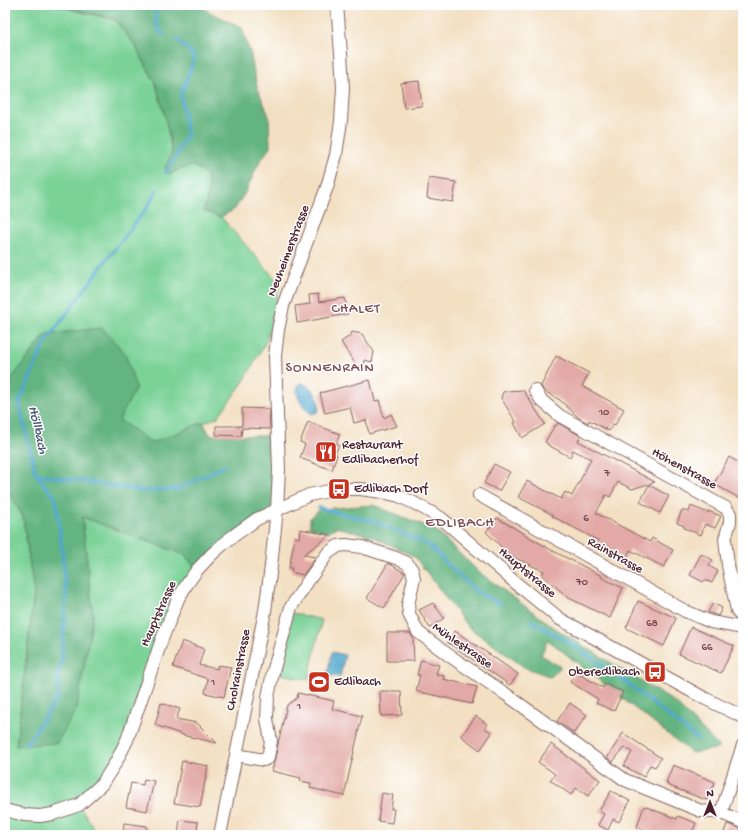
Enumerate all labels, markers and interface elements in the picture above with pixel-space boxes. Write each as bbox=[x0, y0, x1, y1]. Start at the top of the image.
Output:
street label: Neuheimerstrasse bbox=[265, 203, 313, 299]
district label: CHALET bbox=[331, 301, 381, 318]
district label: SONNENRAIN bbox=[285, 360, 375, 377]
water label: Höllbach bbox=[23, 404, 51, 456]
house number: 10 bbox=[598, 407, 609, 419]
place label: Restaurant Edlibacherhof bbox=[342, 438, 419, 468]
restaurant icon: Restaurant Edlibacherhof bbox=[313, 439, 339, 465]
street label: Höhenstrasse bbox=[649, 445, 719, 493]
house number: 7 bbox=[603, 468, 610, 480]
bus stop icon: Edlibach Dorf bbox=[326, 476, 352, 502]
place label: Edlibach Dorf bbox=[354, 482, 429, 497]
house number: 6 bbox=[583, 513, 589, 525]
district label: EDLIBACH bbox=[425, 514, 495, 532]
street label: Rainstrasse bbox=[585, 535, 646, 578]
street label: Hauptstrasse bbox=[495, 545, 559, 602]
house number: 70 bbox=[575, 577, 588, 589]
street label: Hauptstrasse bbox=[138, 578, 180, 649]
house number: 68 bbox=[646, 618, 658, 630]
street label: Mühlestrasse bbox=[429, 620, 495, 672]
street label: Cholrainstrasse bbox=[224, 628, 254, 712]
house number: 66 bbox=[701, 642, 713, 654]
bus stop icon: Oberedlibach bbox=[642, 659, 668, 685]
place label: Oberedlibach bbox=[569, 665, 640, 680]
sports icon: Edlibach bbox=[306, 669, 332, 695]
place label: Edlibach bbox=[334, 675, 381, 690]
house number: 1 bbox=[210, 677, 215, 689]
house number: 1 bbox=[296, 701, 301, 713]
north arrow bbox=[690, 782, 730, 822]
text: N bbox=[706, 788, 714, 800]

